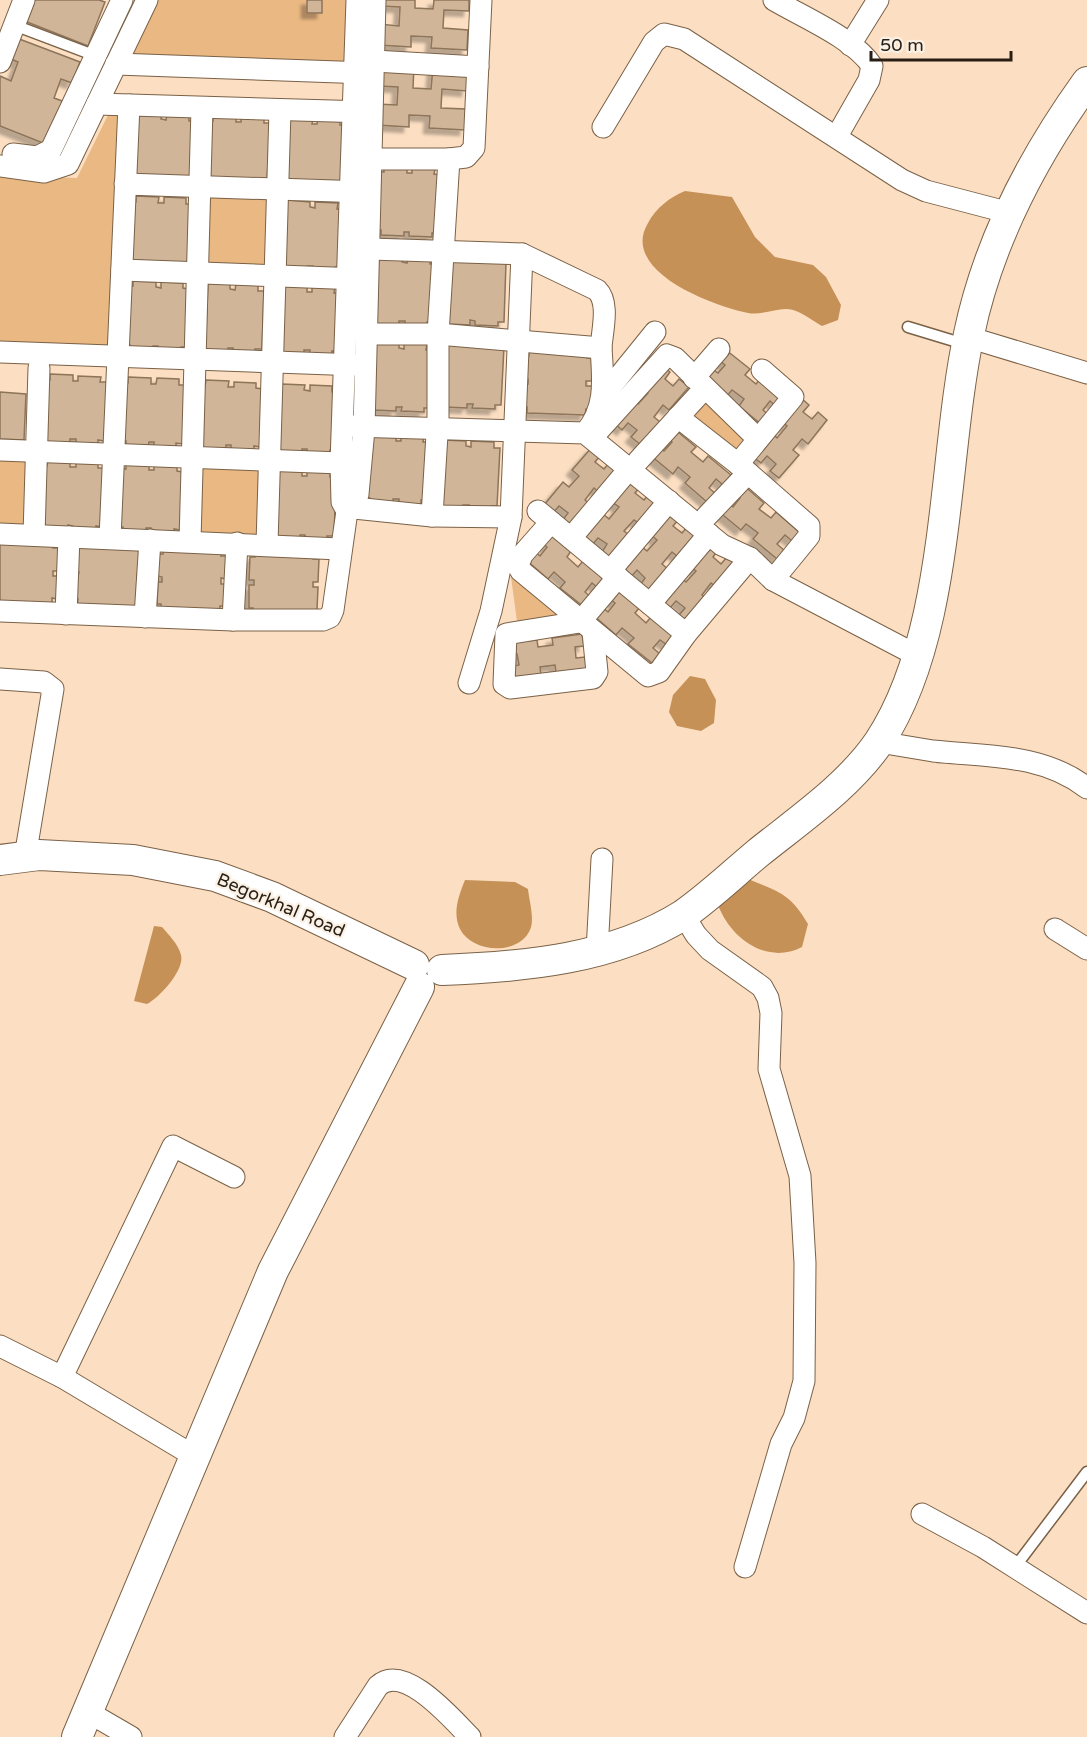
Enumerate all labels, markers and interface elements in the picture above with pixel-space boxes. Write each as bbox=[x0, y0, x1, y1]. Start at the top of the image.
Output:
scale bar bbox=[871, 24, 1010, 62]
text: 50 m bbox=[880, 34, 924, 56]
street label: Begorkhal Road bbox=[214, 868, 348, 942]

